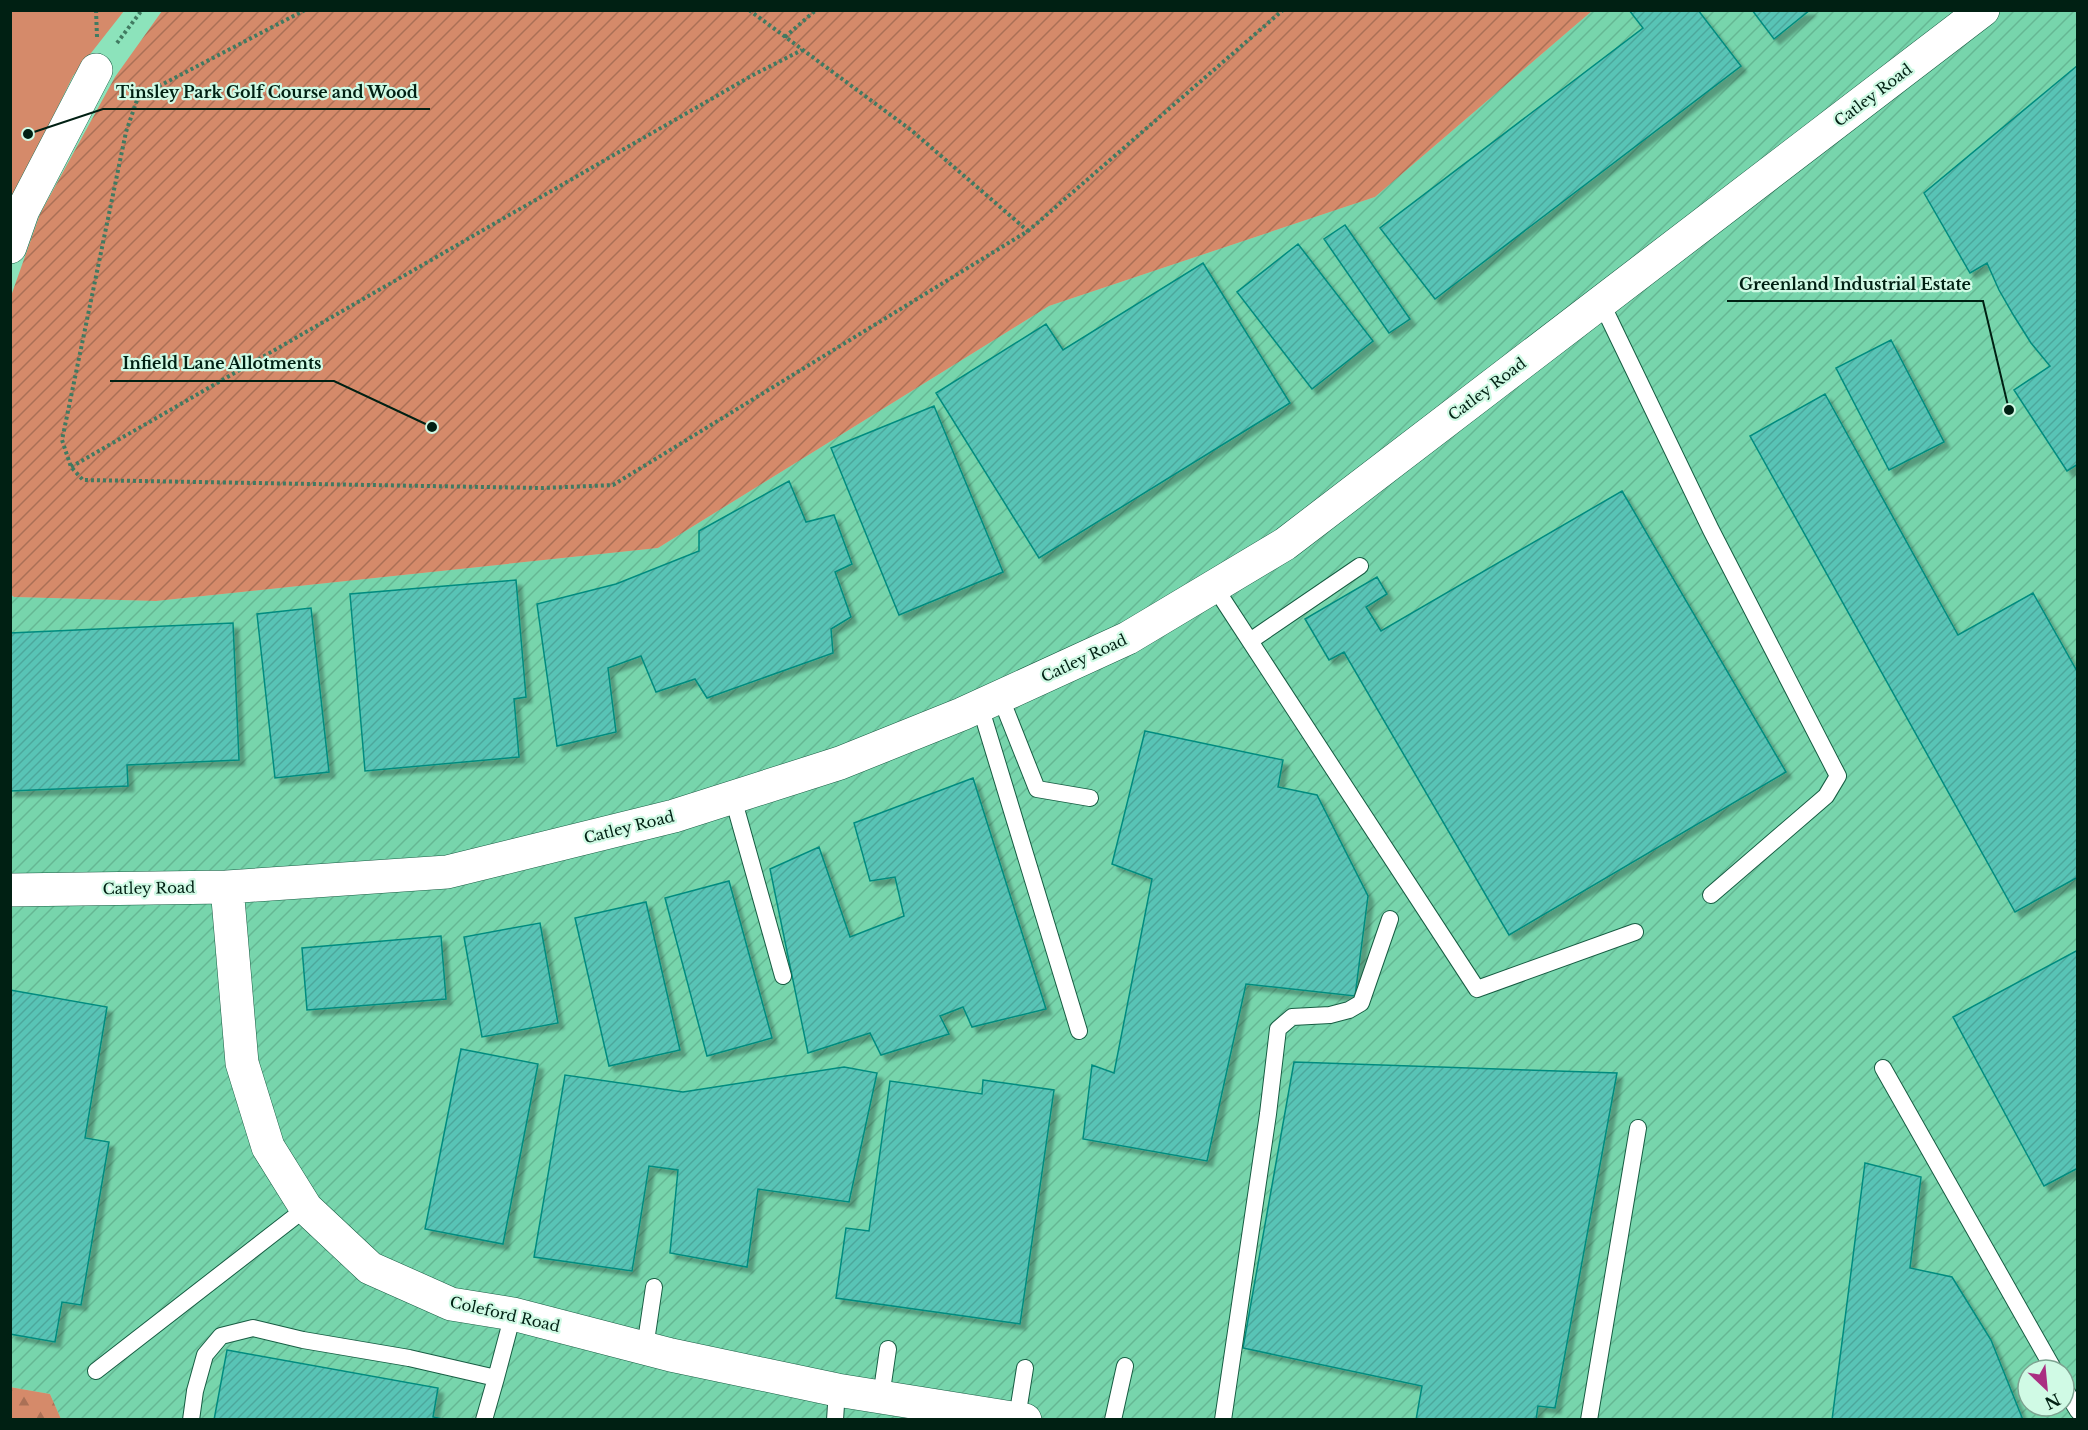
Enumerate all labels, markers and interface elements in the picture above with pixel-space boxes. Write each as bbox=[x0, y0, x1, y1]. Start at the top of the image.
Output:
street label: Catley Road bbox=[1830, 60, 1916, 130]
callout: Tinsley Park Golf Course and Wood bbox=[103, 75, 430, 109]
text: Tinsley Park Golf Course and Wood bbox=[116, 82, 418, 102]
callout: Greenland Industrial Estate bbox=[1727, 267, 1983, 301]
text: Greenland Industrial Estate bbox=[1739, 274, 1971, 294]
callout: Infield Lane Allotments bbox=[110, 347, 334, 381]
text: Infield Lane Allotments bbox=[122, 353, 322, 373]
street label: Catley Road bbox=[1444, 354, 1530, 424]
street label: Catley Road bbox=[1038, 630, 1130, 686]
street label: Catley Road bbox=[582, 807, 676, 847]
street label: Catley Road bbox=[103, 878, 195, 898]
street label: Coleford Road bbox=[448, 1292, 562, 1336]
north arrow bbox=[2016, 1358, 2076, 1418]
text: N bbox=[2041, 1389, 2064, 1414]

